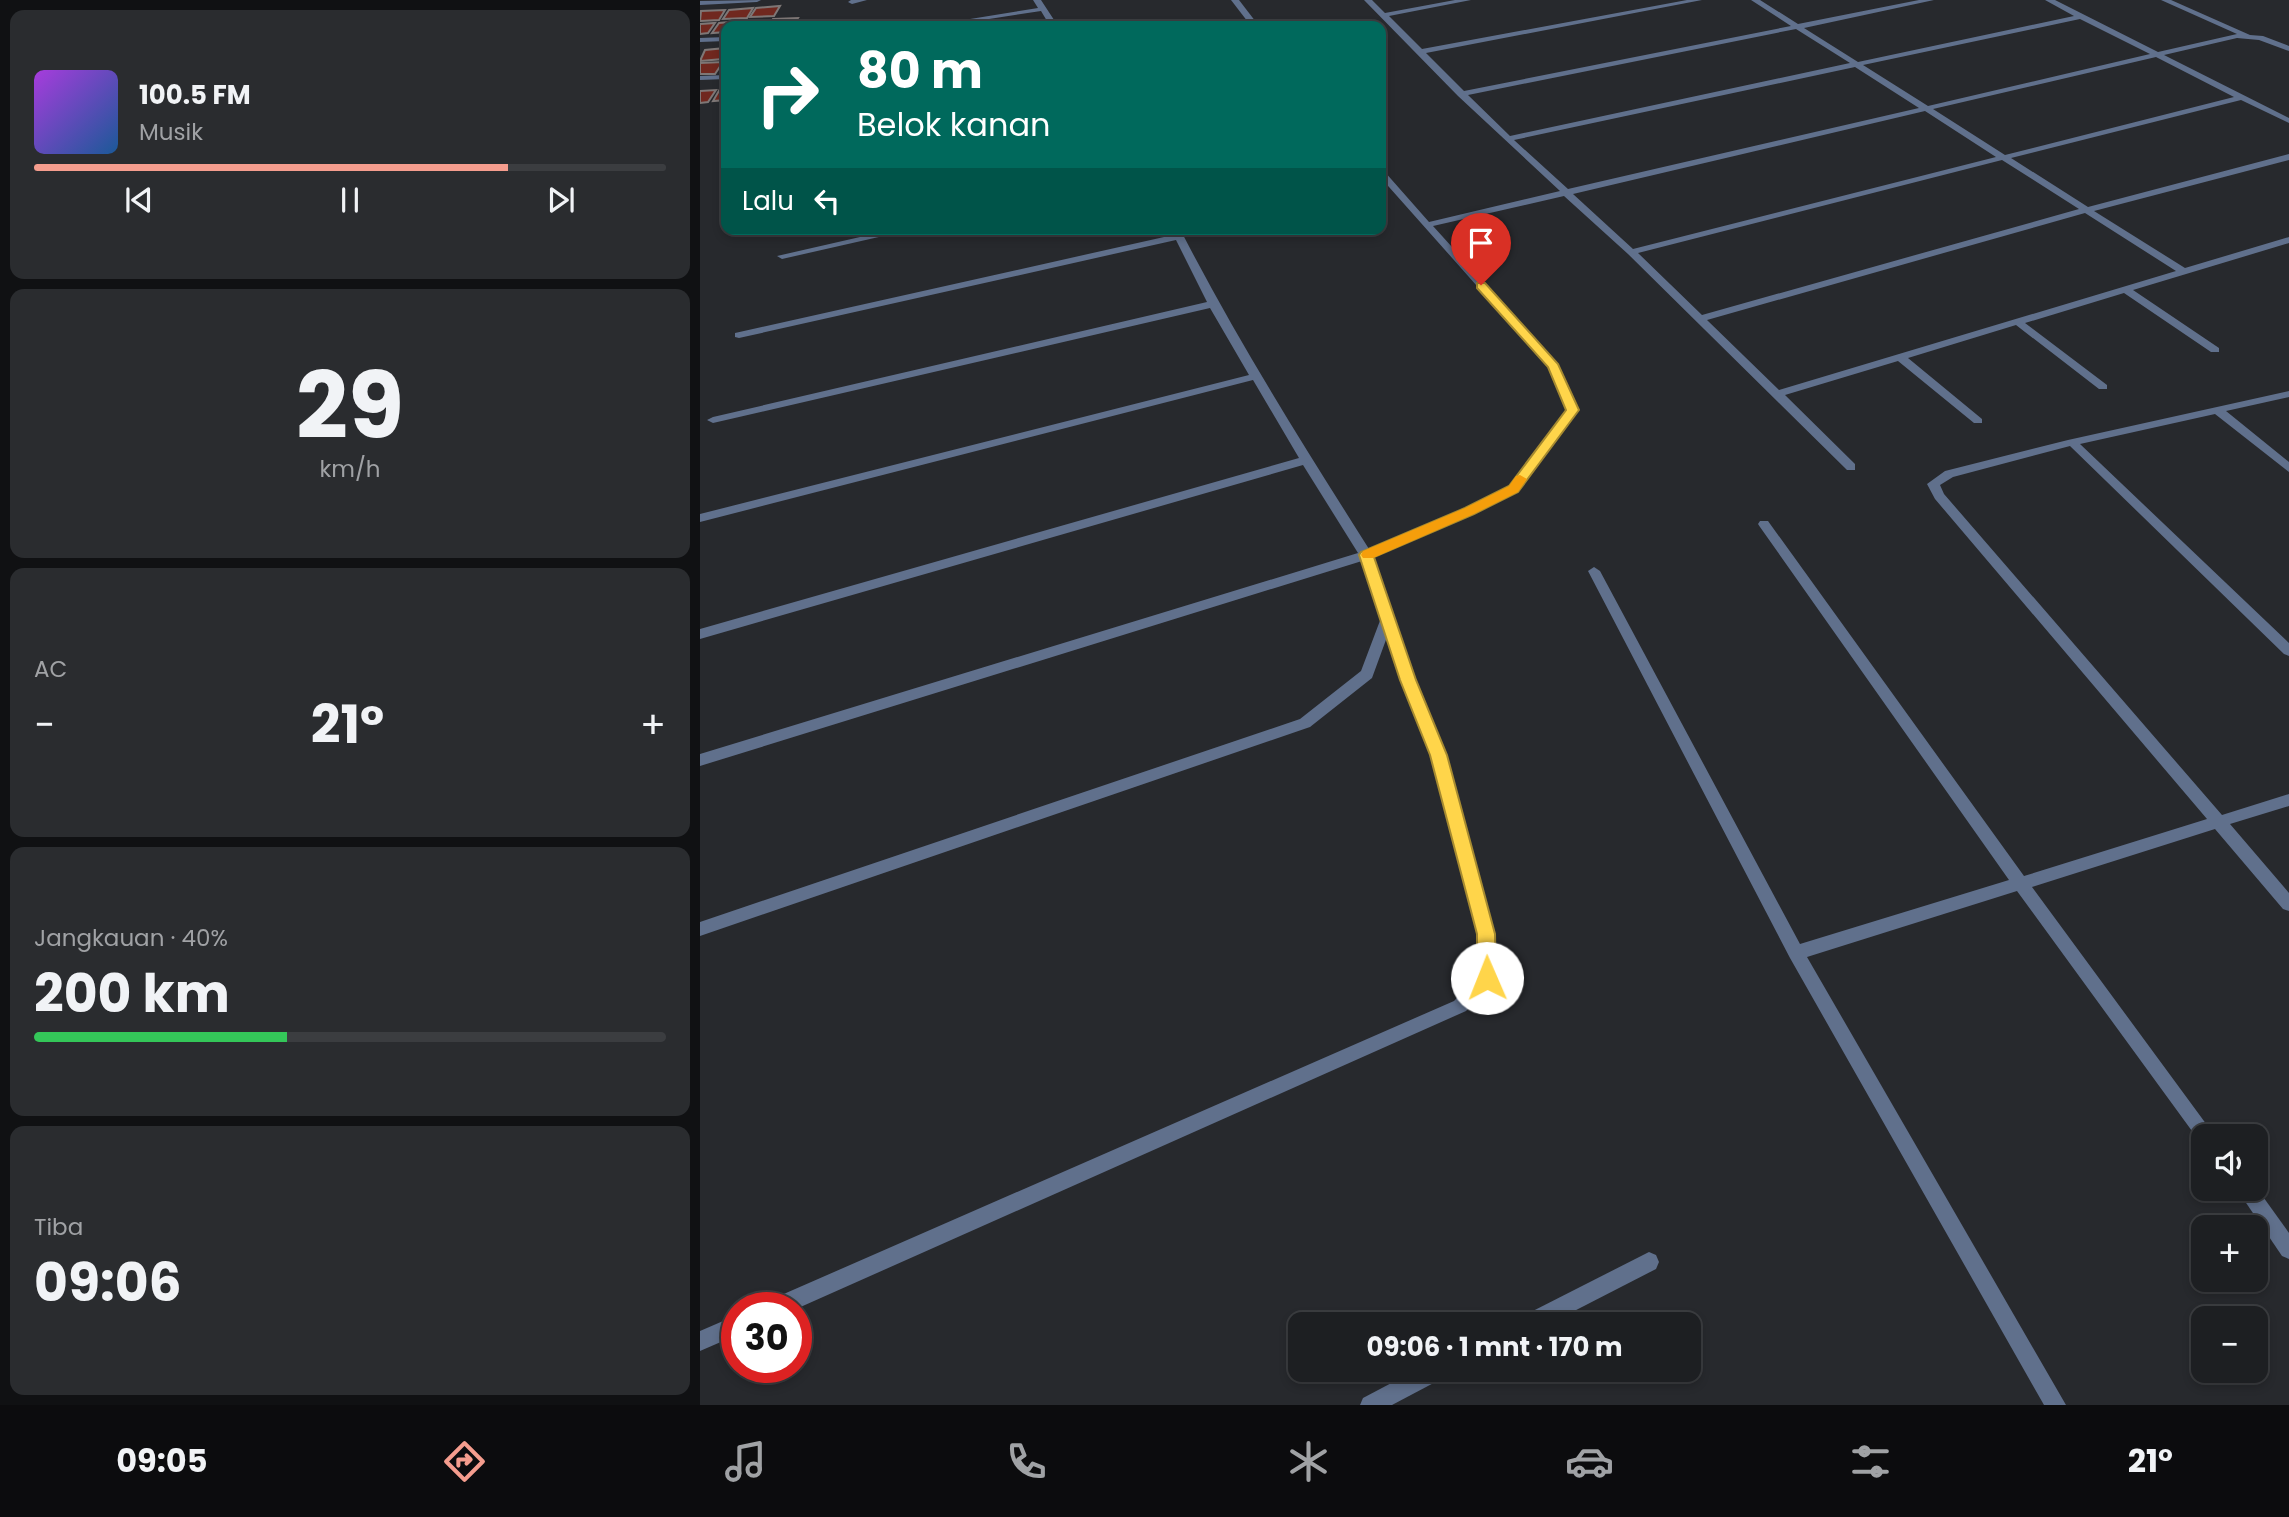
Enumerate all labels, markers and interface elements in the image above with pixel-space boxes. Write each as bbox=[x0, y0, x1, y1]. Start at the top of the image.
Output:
text: 80 m bbox=[857, 37, 983, 105]
icon: right bbox=[742, 49, 833, 140]
text: 100.5 FM bbox=[139, 77, 251, 113]
text: Belok kanan bbox=[857, 102, 1051, 147]
text: Musik bbox=[139, 116, 203, 148]
icon: previous bbox=[120, 181, 158, 219]
icon: pause bbox=[331, 181, 369, 219]
icon: next bbox=[542, 181, 580, 219]
icon: left bbox=[808, 182, 846, 220]
text: Lalu bbox=[742, 183, 794, 219]
pin bbox=[1451, 213, 1511, 285]
icon: arrive bbox=[1462, 224, 1500, 262]
text: 29 bbox=[296, 342, 404, 470]
text: km/h bbox=[319, 453, 381, 485]
text: AC bbox=[34, 653, 67, 685]
text: 21° bbox=[311, 688, 384, 761]
text: − bbox=[34, 698, 55, 751]
text: + bbox=[640, 698, 666, 751]
text: Jangkauan · 40% bbox=[34, 922, 228, 954]
position arrow bbox=[1450, 941, 1524, 1015]
text: 200 km bbox=[34, 957, 230, 1030]
map controls bbox=[2191, 1124, 2268, 1383]
button: sound bbox=[2191, 1124, 2268, 1201]
text: Tiba bbox=[34, 1211, 83, 1243]
button: + bbox=[2191, 1215, 2268, 1292]
text: 09:06 bbox=[34, 1246, 182, 1319]
speed limit sign: 30 bbox=[721, 1292, 812, 1383]
button: − bbox=[2191, 1306, 2268, 1383]
text: 09:06 · 1 mnt · 170 m bbox=[1366, 1329, 1623, 1365]
icon: directions bbox=[440, 1437, 489, 1486]
icon: music bbox=[721, 1437, 770, 1486]
icon: phone bbox=[1002, 1437, 1051, 1486]
icon: climate bbox=[1284, 1437, 1333, 1486]
icon: car bbox=[1565, 1437, 1614, 1486]
icon: filters bbox=[1846, 1437, 1895, 1486]
text: 09:05 bbox=[116, 1438, 207, 1483]
text: 21° bbox=[2128, 1438, 2173, 1483]

